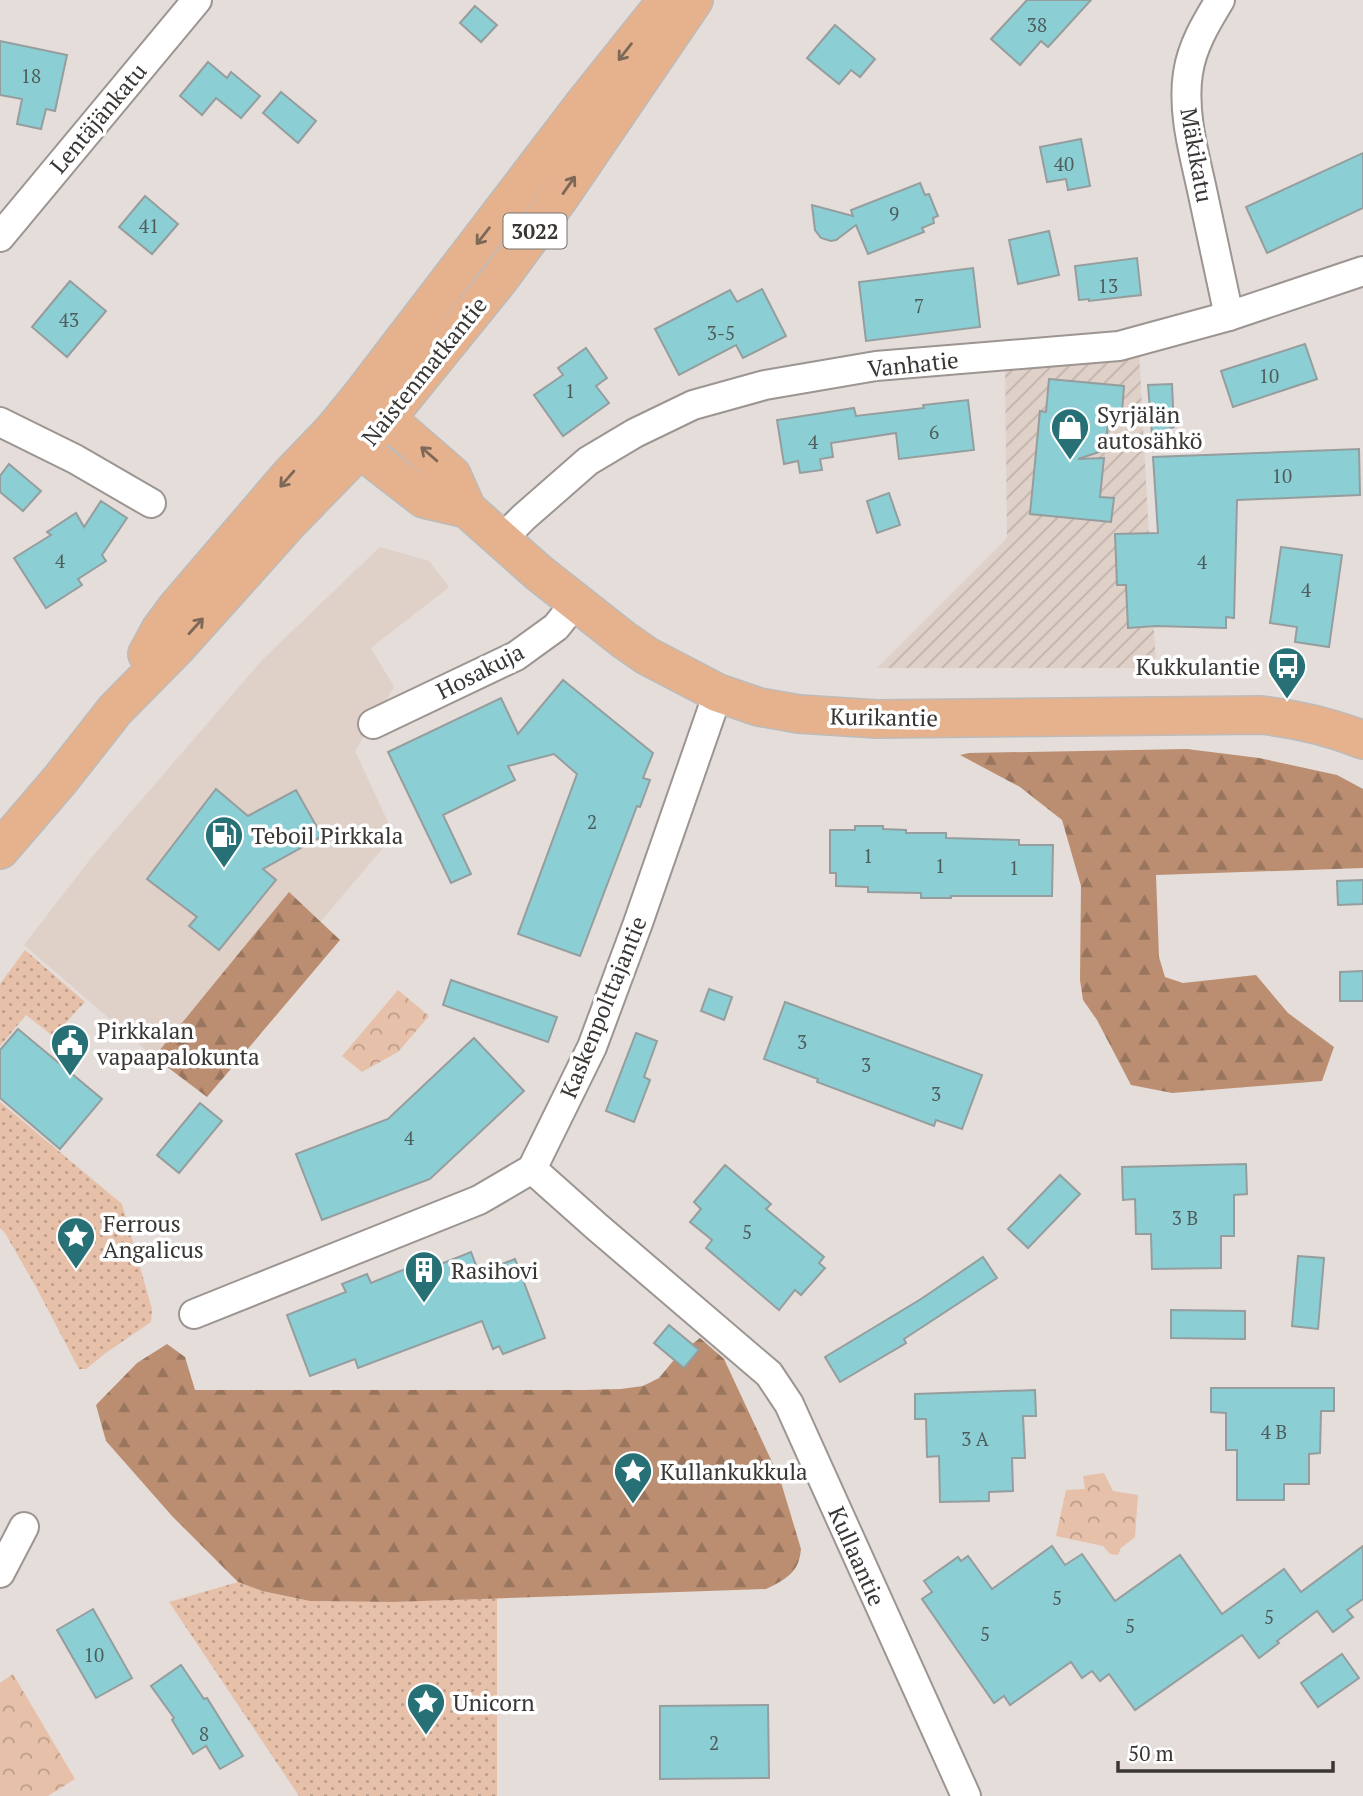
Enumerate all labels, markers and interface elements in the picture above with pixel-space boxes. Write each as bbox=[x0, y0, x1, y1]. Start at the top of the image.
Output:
house number: 38 bbox=[1027, 12, 1047, 37]
one-way arrow bbox=[617, 42, 633, 60]
street label: Lentäjänkatu bbox=[43, 56, 153, 180]
house number: 18 bbox=[21, 63, 41, 88]
street label: Mäkikatu bbox=[1173, 105, 1221, 205]
house number: 40 bbox=[1054, 151, 1074, 176]
one-way arrow bbox=[562, 175, 576, 195]
house number: 9 bbox=[889, 201, 899, 226]
house number: 41 bbox=[139, 213, 159, 238]
road number: 3022 bbox=[504, 214, 566, 248]
one-way arrow bbox=[476, 226, 490, 245]
house number: 13 bbox=[1098, 273, 1118, 298]
street label: Naistenmatkantie bbox=[354, 290, 494, 452]
house number: 7 bbox=[914, 293, 924, 318]
house number: 43 bbox=[59, 307, 79, 332]
house number: 3-5 bbox=[707, 320, 735, 345]
street label: Vanhatie bbox=[866, 344, 960, 384]
house number: 10 bbox=[1259, 363, 1279, 388]
house number: 1 bbox=[565, 378, 575, 403]
place label: Syrjälän autosähkö bbox=[1097, 399, 1202, 456]
shop icon: Syrjälän autosähkö bbox=[1049, 406, 1091, 461]
house number: 6 bbox=[929, 419, 939, 444]
house number: 4 bbox=[808, 429, 819, 454]
one-way arrow bbox=[421, 446, 439, 462]
house number: 10 bbox=[1272, 463, 1292, 488]
one-way arrow bbox=[279, 470, 295, 488]
house number: 4 bbox=[55, 548, 66, 573]
house number: 4 bbox=[1197, 549, 1208, 574]
house number: 4 bbox=[1301, 577, 1312, 602]
one-way arrow bbox=[188, 617, 204, 635]
street label: Hosakuja bbox=[431, 636, 529, 706]
bus stop icon: Kukkulantie bbox=[1266, 645, 1308, 700]
place label: Kukkulantie bbox=[1136, 651, 1260, 682]
street label: Kurikantie bbox=[830, 701, 938, 733]
house number: 2 bbox=[587, 809, 597, 834]
fuel station icon: Teboil Pirkkala bbox=[203, 814, 245, 869]
place label: Teboil Pirkkala bbox=[251, 820, 404, 851]
house number: 1 bbox=[863, 843, 873, 868]
house number: 1 bbox=[935, 853, 945, 878]
house number: 1 bbox=[1009, 855, 1019, 880]
street label: Kaskenpolttajantie bbox=[552, 911, 654, 1103]
place label: Pirkkalan vapaapalokunta bbox=[96, 1015, 260, 1072]
public building icon: Pirkkalan vapaapalokunta bbox=[49, 1022, 91, 1077]
house number: 3 bbox=[797, 1029, 807, 1054]
house number: 3 bbox=[861, 1052, 871, 1077]
house number: 3 bbox=[931, 1081, 941, 1106]
house number: 4 bbox=[404, 1125, 415, 1150]
house number: 3 B bbox=[1172, 1205, 1198, 1230]
place label: Ferrous Angalicus bbox=[103, 1208, 204, 1265]
place icon: Ferrous Angalicus bbox=[55, 1215, 97, 1270]
house number: 5 bbox=[742, 1219, 752, 1244]
building icon: Rasihovi bbox=[403, 1249, 445, 1304]
place label: Rasihovi bbox=[451, 1255, 539, 1286]
house number: 4 B bbox=[1261, 1419, 1287, 1444]
house number: 3 A bbox=[961, 1426, 989, 1451]
place icon: Kullankukkula bbox=[612, 1450, 654, 1505]
place label: Kullankukkula bbox=[660, 1456, 808, 1487]
street label: Kullaantie bbox=[821, 1501, 893, 1611]
house number: 5 bbox=[1052, 1585, 1062, 1610]
house number: 5 bbox=[1264, 1604, 1274, 1629]
house number: 5 bbox=[1125, 1613, 1135, 1638]
house number: 5 bbox=[980, 1621, 990, 1646]
house number: 10 bbox=[84, 1642, 104, 1667]
place icon: Unicorn bbox=[405, 1681, 447, 1736]
place label: Unicorn bbox=[453, 1687, 535, 1718]
house number: 8 bbox=[199, 1721, 209, 1746]
house number: 2 bbox=[709, 1730, 719, 1755]
scale bar bbox=[1118, 1730, 1333, 1774]
text: 50 m bbox=[1128, 1739, 1174, 1767]

